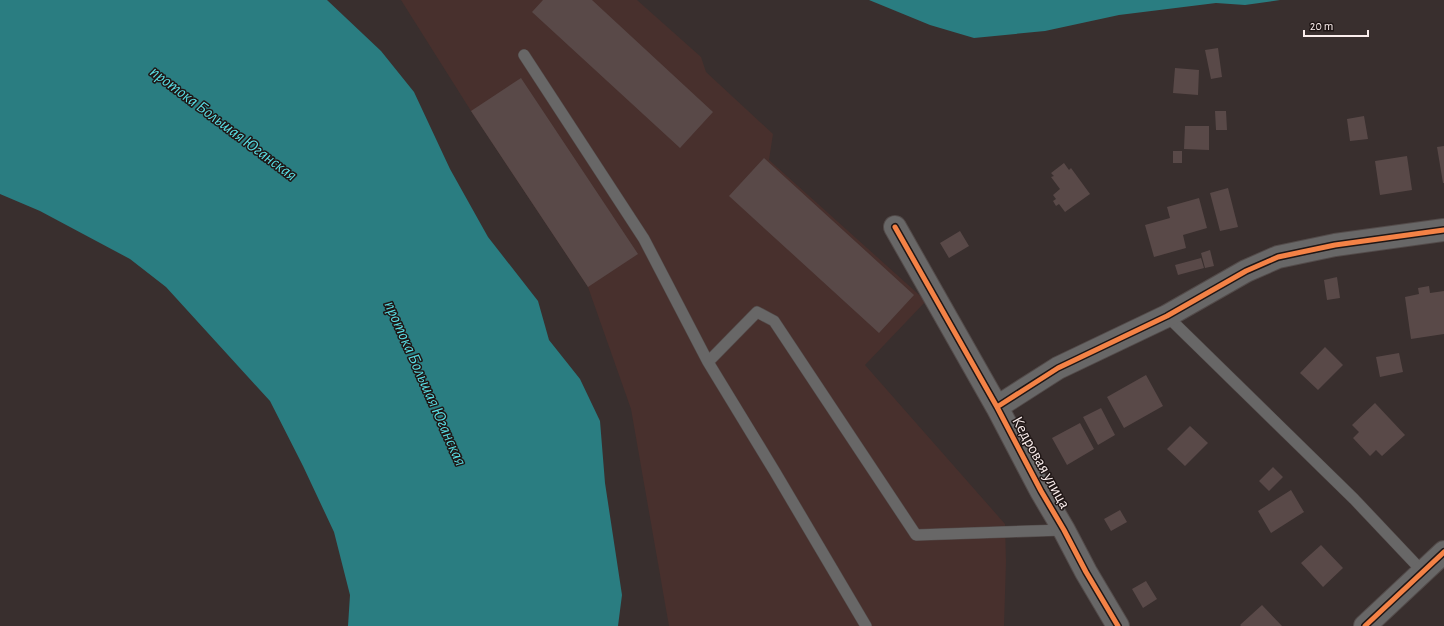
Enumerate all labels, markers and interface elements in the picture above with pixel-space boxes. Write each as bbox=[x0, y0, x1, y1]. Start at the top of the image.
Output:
scale bar bbox=[1304, 12, 1368, 38]
text: 20 m bbox=[1310, 20, 1333, 32]
water label: протока Большая Юганская bbox=[147, 63, 300, 185]
water label: протока Большая Юганская bbox=[381, 298, 470, 469]
street label: Кедровая улица bbox=[1008, 414, 1073, 512]

